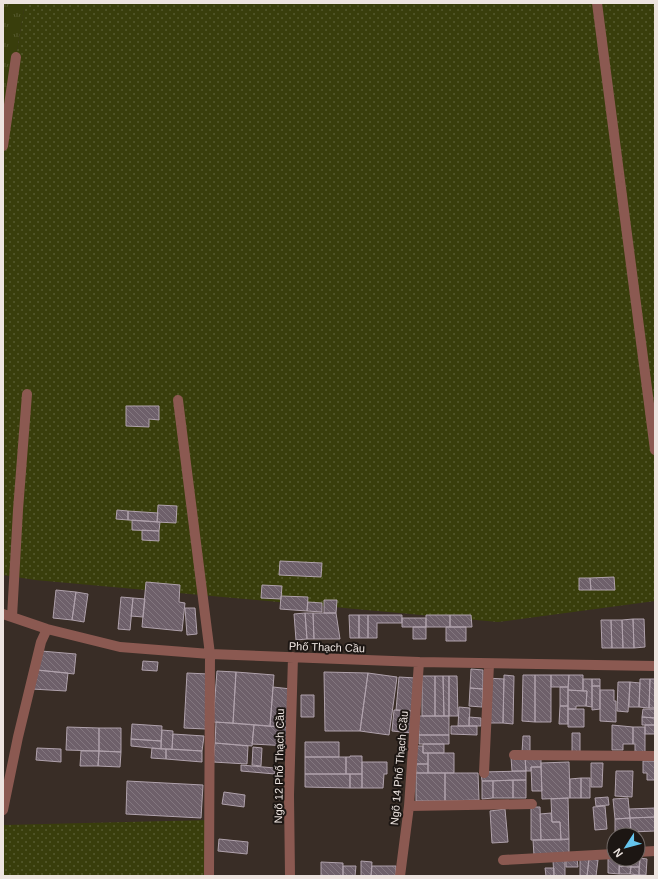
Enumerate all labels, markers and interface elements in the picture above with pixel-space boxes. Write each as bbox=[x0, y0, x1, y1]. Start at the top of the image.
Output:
street label: Phố Thạch Cầu bbox=[289, 640, 365, 654]
street label: Ngõ 12 Phố Thạch Cầu bbox=[272, 709, 286, 823]
street label: Ngõ 14 Phố Thạch Cầu bbox=[388, 710, 410, 826]
north arrow bbox=[606, 827, 646, 867]
text: N bbox=[611, 846, 625, 860]

